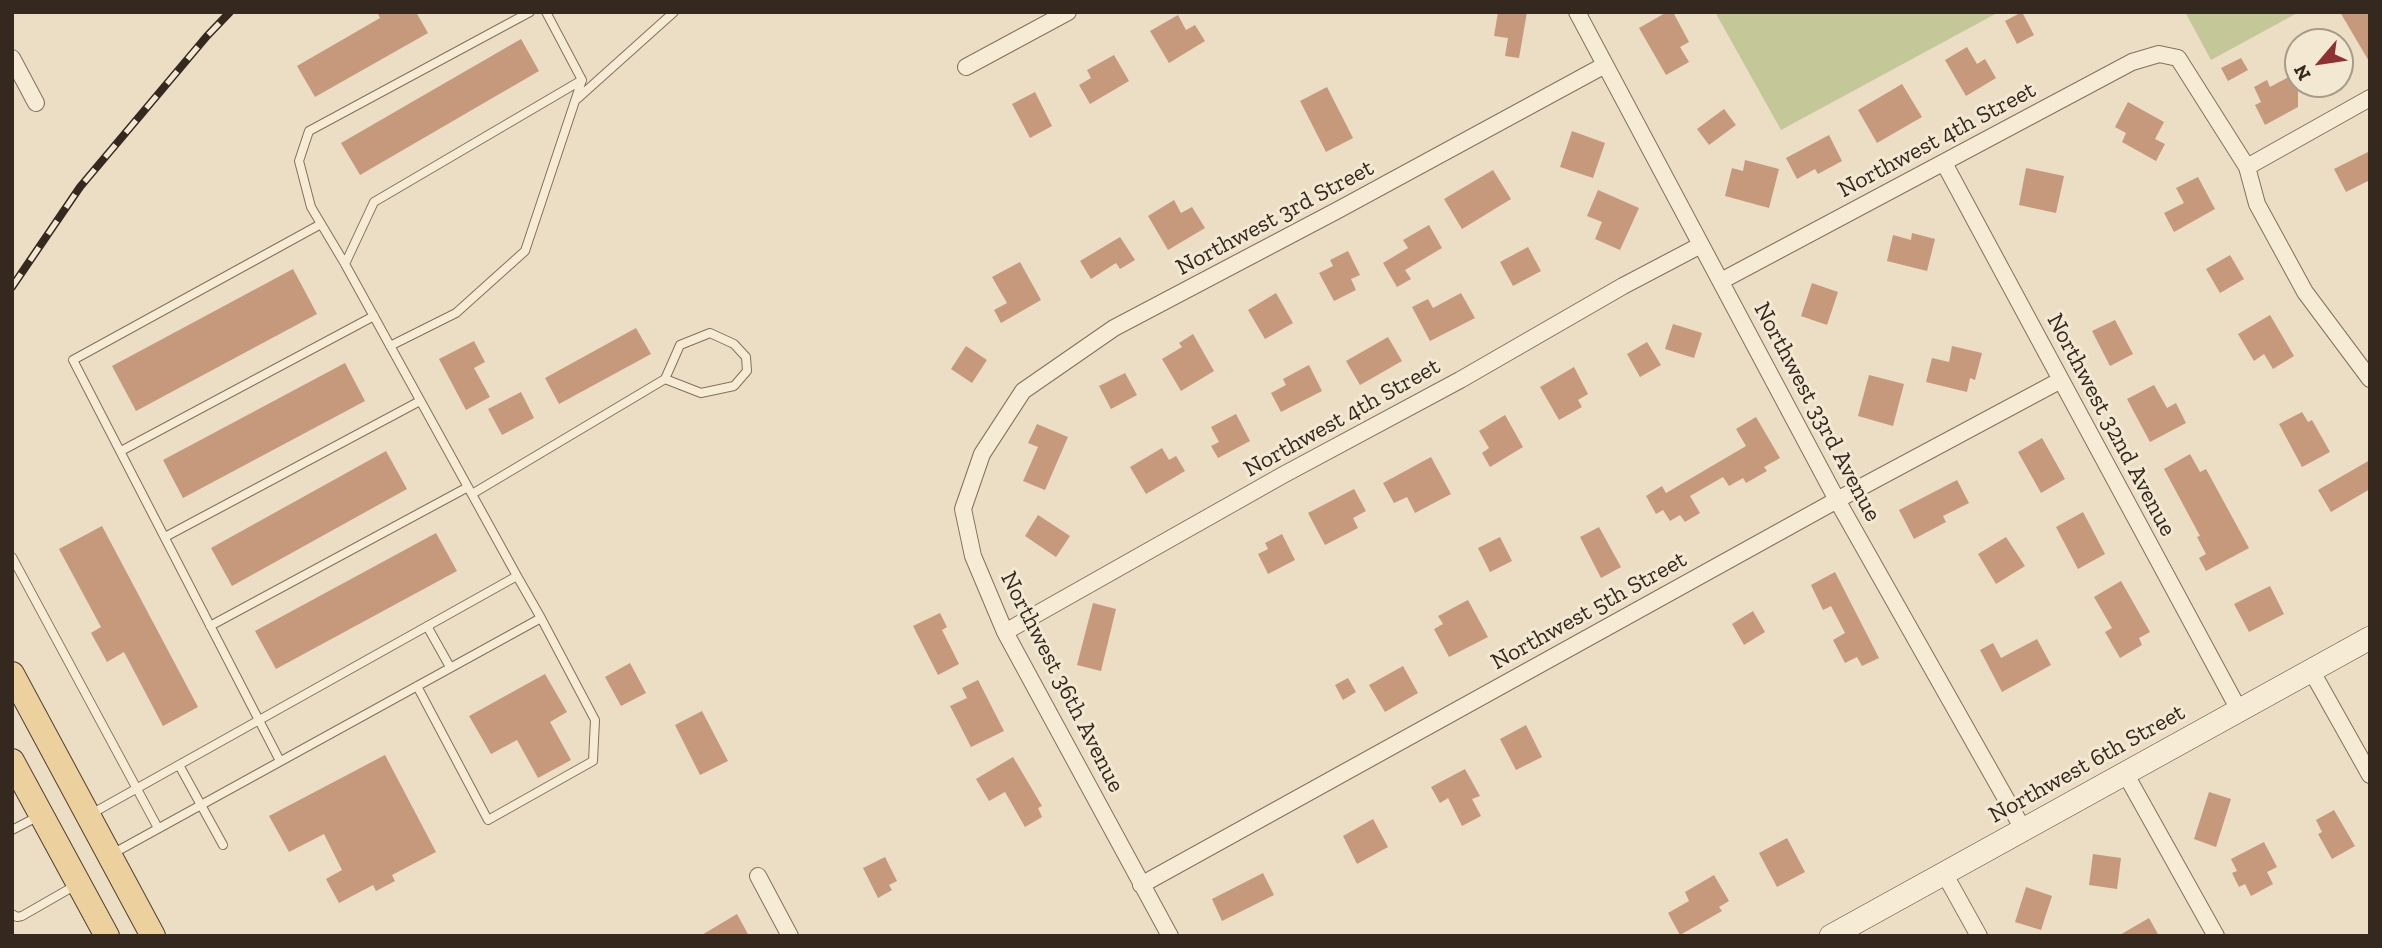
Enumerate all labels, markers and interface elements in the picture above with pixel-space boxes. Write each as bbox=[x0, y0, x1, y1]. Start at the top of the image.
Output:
north arrow bbox=[2284, 28, 2354, 98]
text: N bbox=[2288, 61, 2316, 84]
street label: Northwest 4th Street bbox=[1833, 76, 2041, 204]
street label: Northwest 3rd Street bbox=[1171, 154, 1379, 282]
street label: Northwest 33rd Avenue bbox=[1747, 298, 1887, 526]
street label: Northwest 32nd Avenue bbox=[2040, 309, 2182, 541]
street label: Northwest 4th Street bbox=[1239, 352, 1445, 484]
street label: Northwest 5th Street bbox=[1486, 545, 1692, 677]
street label: Northwest 36th Avenue bbox=[994, 567, 1130, 797]
street label: Northwest 6th Street bbox=[1984, 698, 2190, 830]

